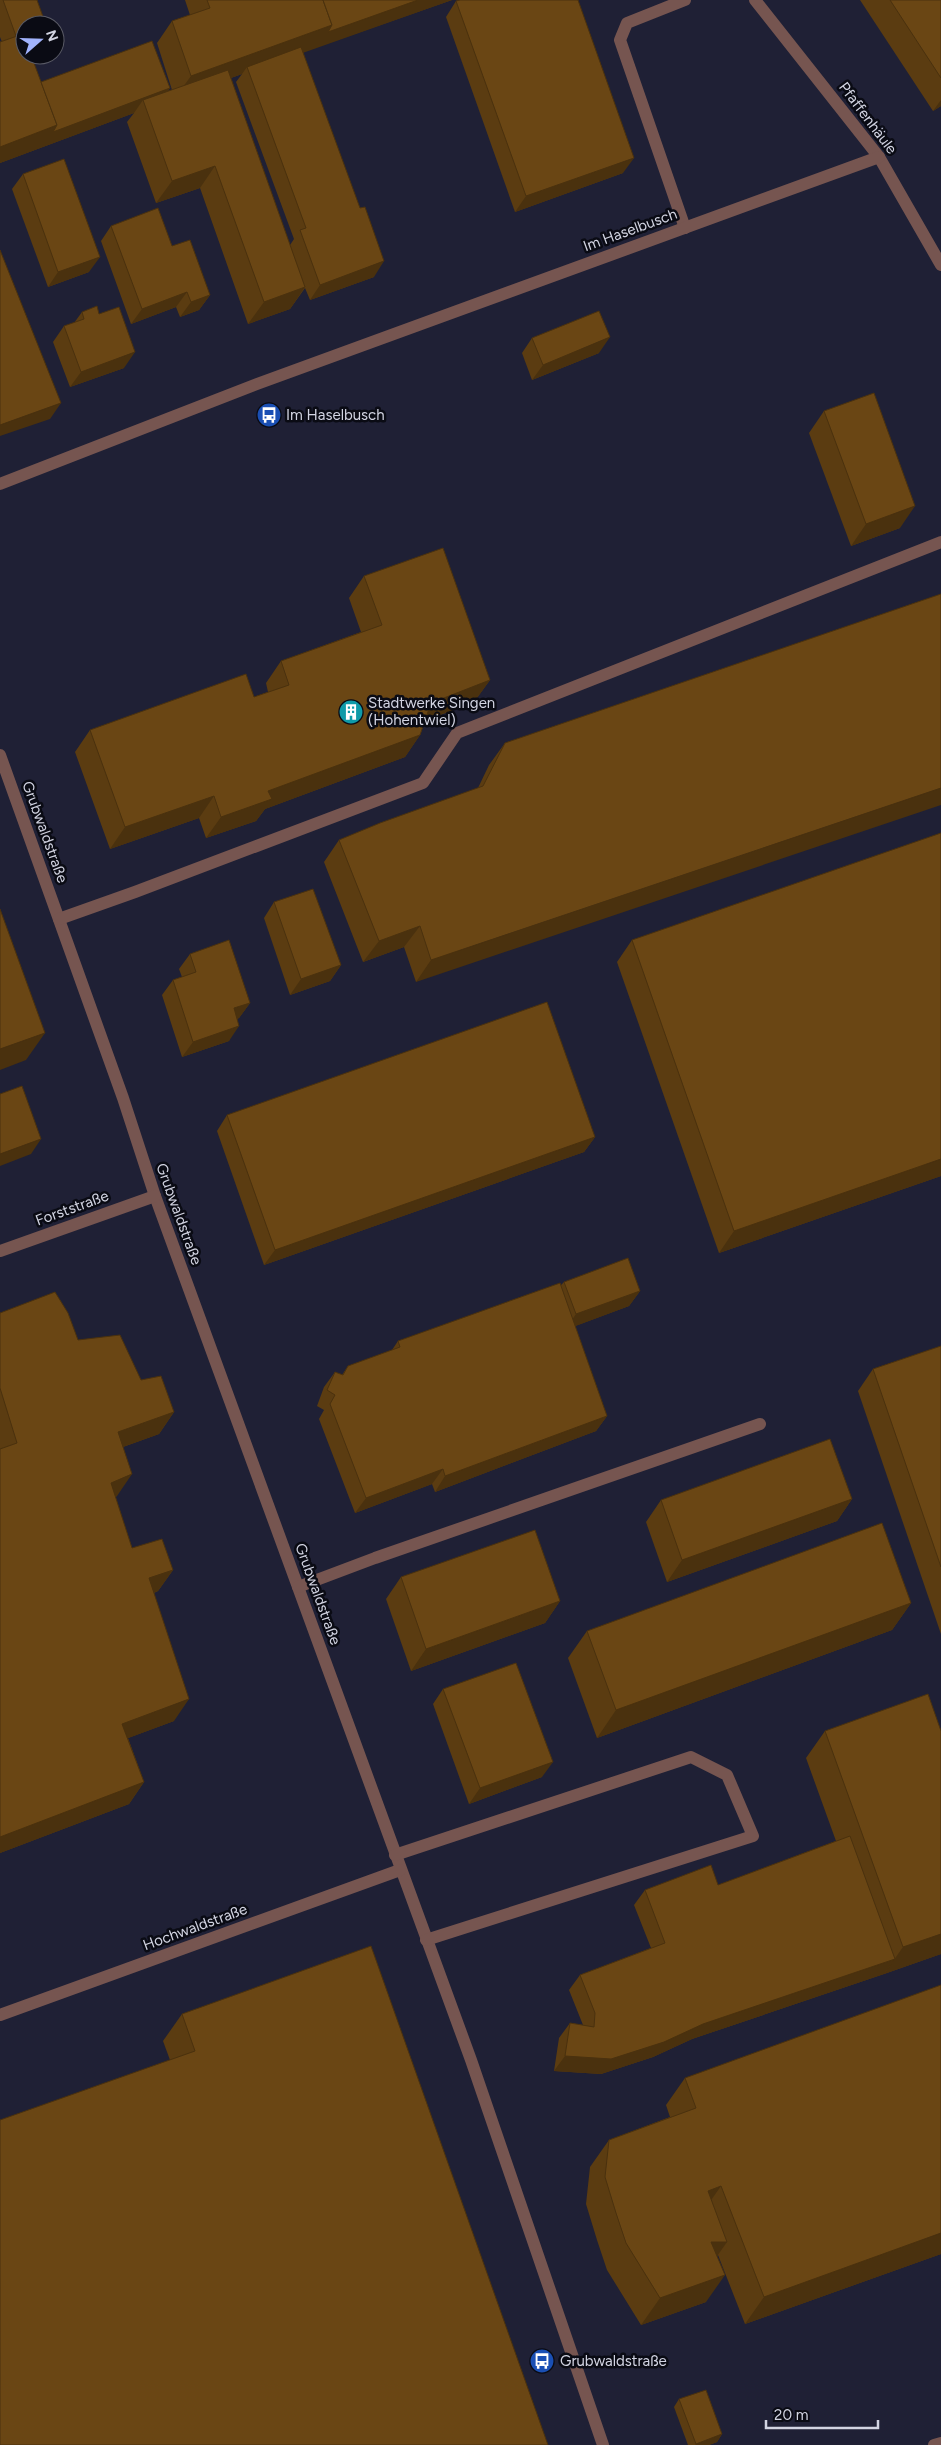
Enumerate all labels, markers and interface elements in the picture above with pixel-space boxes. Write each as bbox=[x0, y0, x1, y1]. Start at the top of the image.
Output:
north arrow bbox=[15, 15, 65, 65]
text: N bbox=[42, 28, 62, 44]
street label: Pfaffenhäule bbox=[835, 79, 901, 157]
street label: Im Haselbusch bbox=[581, 205, 679, 255]
bus stop icon: Im Haselbusch bbox=[256, 402, 282, 428]
place label: Im Haselbusch bbox=[286, 406, 385, 424]
place label: Stadtwerke Singen (Hohentwiel) bbox=[368, 694, 495, 729]
building icon: Stadtwerke Singen (Hohentwiel) bbox=[338, 699, 364, 725]
street label: Grubwaldstraße bbox=[18, 779, 72, 885]
street label: Grubwaldstraße bbox=[152, 1161, 206, 1267]
street label: Forststraße bbox=[33, 1186, 111, 1230]
street label: Grubwaldstraße bbox=[291, 1541, 345, 1647]
street label: Hochwaldstraße bbox=[140, 1900, 250, 1954]
bus stop icon: Grubwaldstraße bbox=[529, 2348, 555, 2374]
place label: Grubwaldstraße bbox=[560, 2352, 667, 2370]
scale bar bbox=[766, 2398, 878, 2430]
text: 20 m bbox=[774, 2406, 808, 2424]

